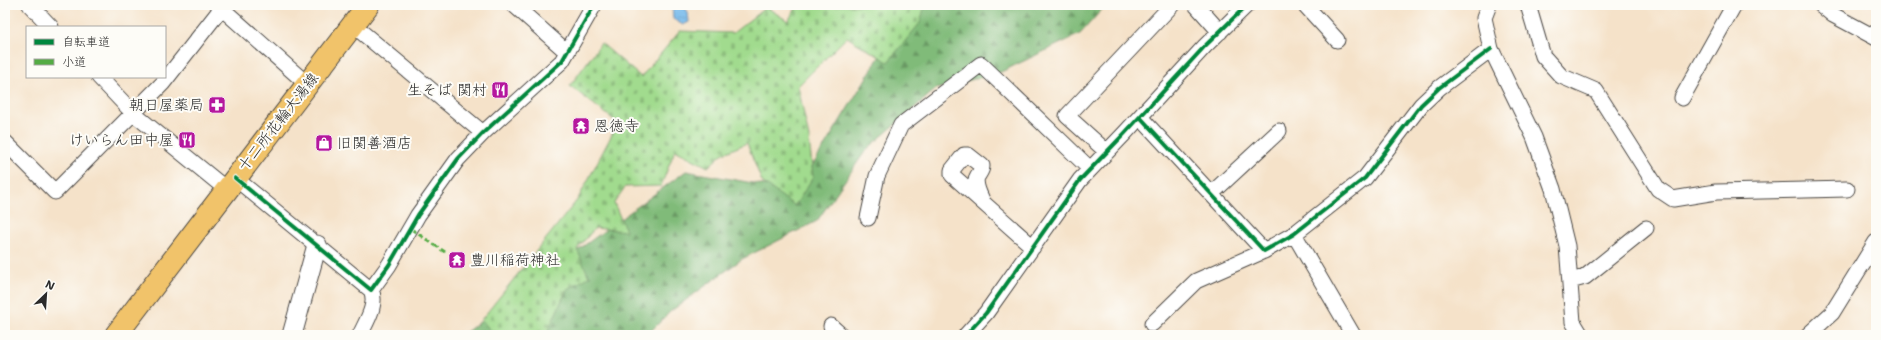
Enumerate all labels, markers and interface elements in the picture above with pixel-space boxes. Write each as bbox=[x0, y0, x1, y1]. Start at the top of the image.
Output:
legend bbox=[26, 26, 166, 78]
text: 自転車道 bbox=[62, 34, 110, 50]
text: 小道 bbox=[62, 54, 86, 70]
street label: 十二所花輪大湯線 bbox=[233, 69, 323, 175]
place label: 生そば 関村 bbox=[407, 80, 487, 100]
restaurant icon: 生そば 関村 bbox=[490, 80, 510, 100]
place label: 朝日屋薬局 bbox=[129, 95, 204, 115]
pharmacy icon: 朝日屋薬局 bbox=[207, 95, 227, 115]
temple icon: 恩徳寺 bbox=[571, 116, 591, 136]
place label: 恩徳寺 bbox=[594, 116, 639, 136]
place label: けいらん田中屋 bbox=[69, 130, 174, 150]
restaurant icon: けいらん田中屋 bbox=[177, 130, 197, 150]
shop icon: 旧関善酒店 bbox=[314, 133, 334, 153]
place label: 旧関善酒店 bbox=[337, 133, 412, 153]
temple icon: 豊川稲荷神社 bbox=[447, 250, 467, 270]
place label: 豊川稲荷神社 bbox=[470, 250, 560, 270]
north arrow bbox=[26, 274, 66, 314]
text: N bbox=[43, 277, 57, 294]

